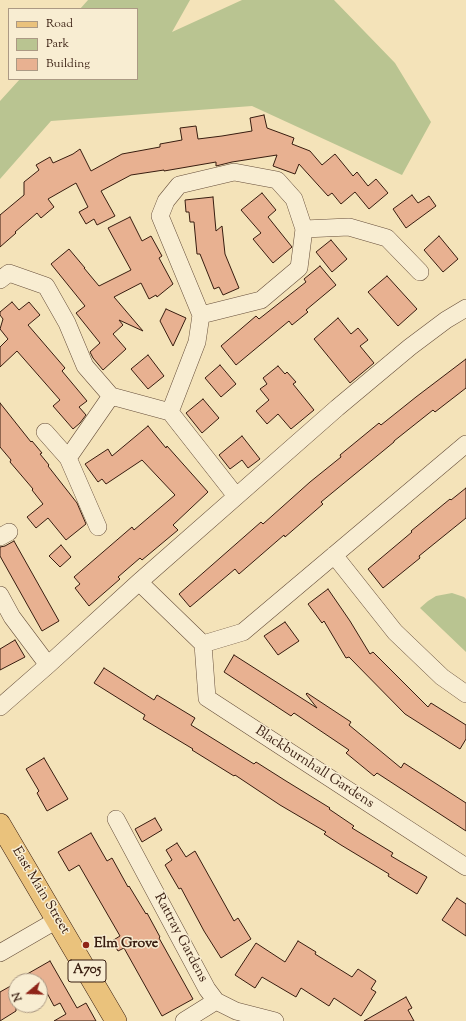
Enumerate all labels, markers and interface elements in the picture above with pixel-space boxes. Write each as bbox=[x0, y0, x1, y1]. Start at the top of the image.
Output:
legend bbox=[8, 8, 138, 80]
text: Road bbox=[46, 15, 73, 33]
text: Park bbox=[46, 35, 69, 53]
text: Building bbox=[46, 55, 90, 73]
street label: Blackburnhall Gardens bbox=[251, 723, 377, 813]
street label: East Main Street bbox=[7, 844, 73, 938]
street label: Rattray Gardens bbox=[149, 891, 211, 985]
place label: Elm Grove bbox=[94, 937, 158, 953]
marker: Elm Grove bbox=[81, 940, 91, 950]
road number: A705 bbox=[68, 960, 106, 982]
north arrow bbox=[8, 973, 48, 1013]
text: N bbox=[9, 990, 27, 1003]

